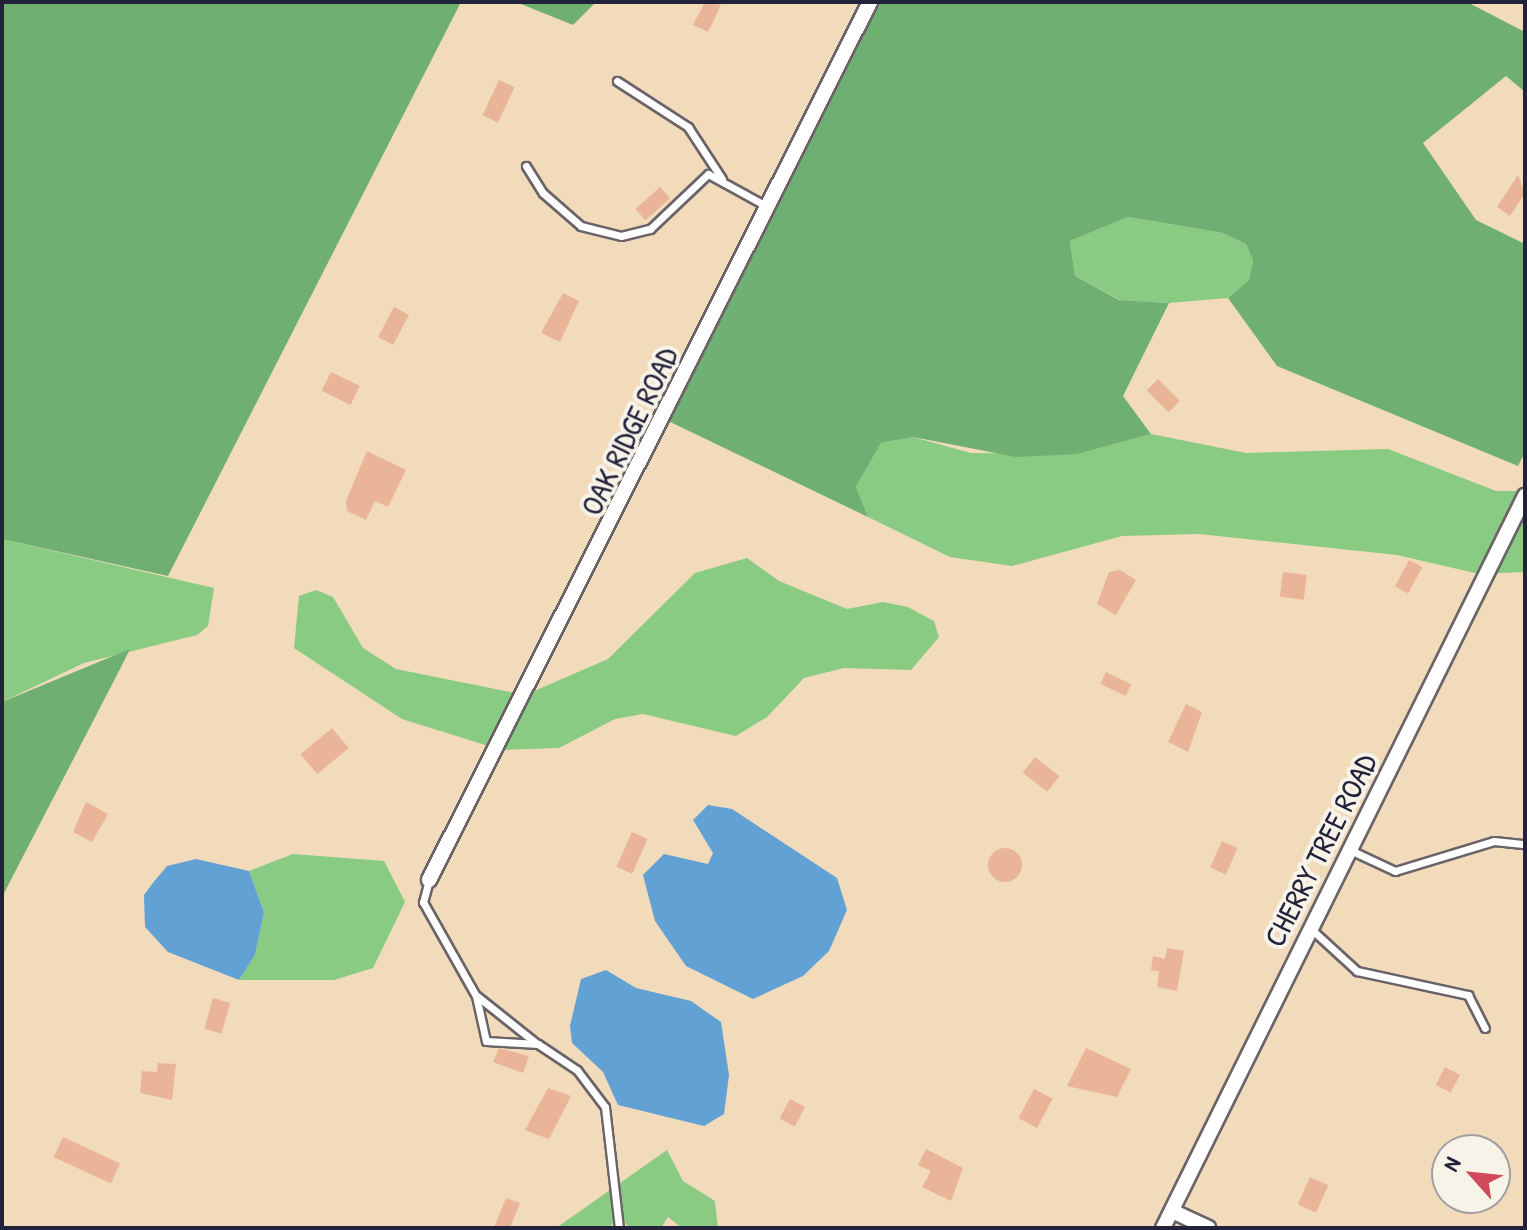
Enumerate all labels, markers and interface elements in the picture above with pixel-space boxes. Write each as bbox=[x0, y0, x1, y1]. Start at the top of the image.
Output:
street label: OAK RIDGE ROAD bbox=[573, 341, 685, 521]
street label: CHERRY TREE ROAD bbox=[1256, 748, 1384, 952]
north arrow bbox=[1431, 1134, 1511, 1214]
text: N bbox=[1435, 1152, 1467, 1176]

